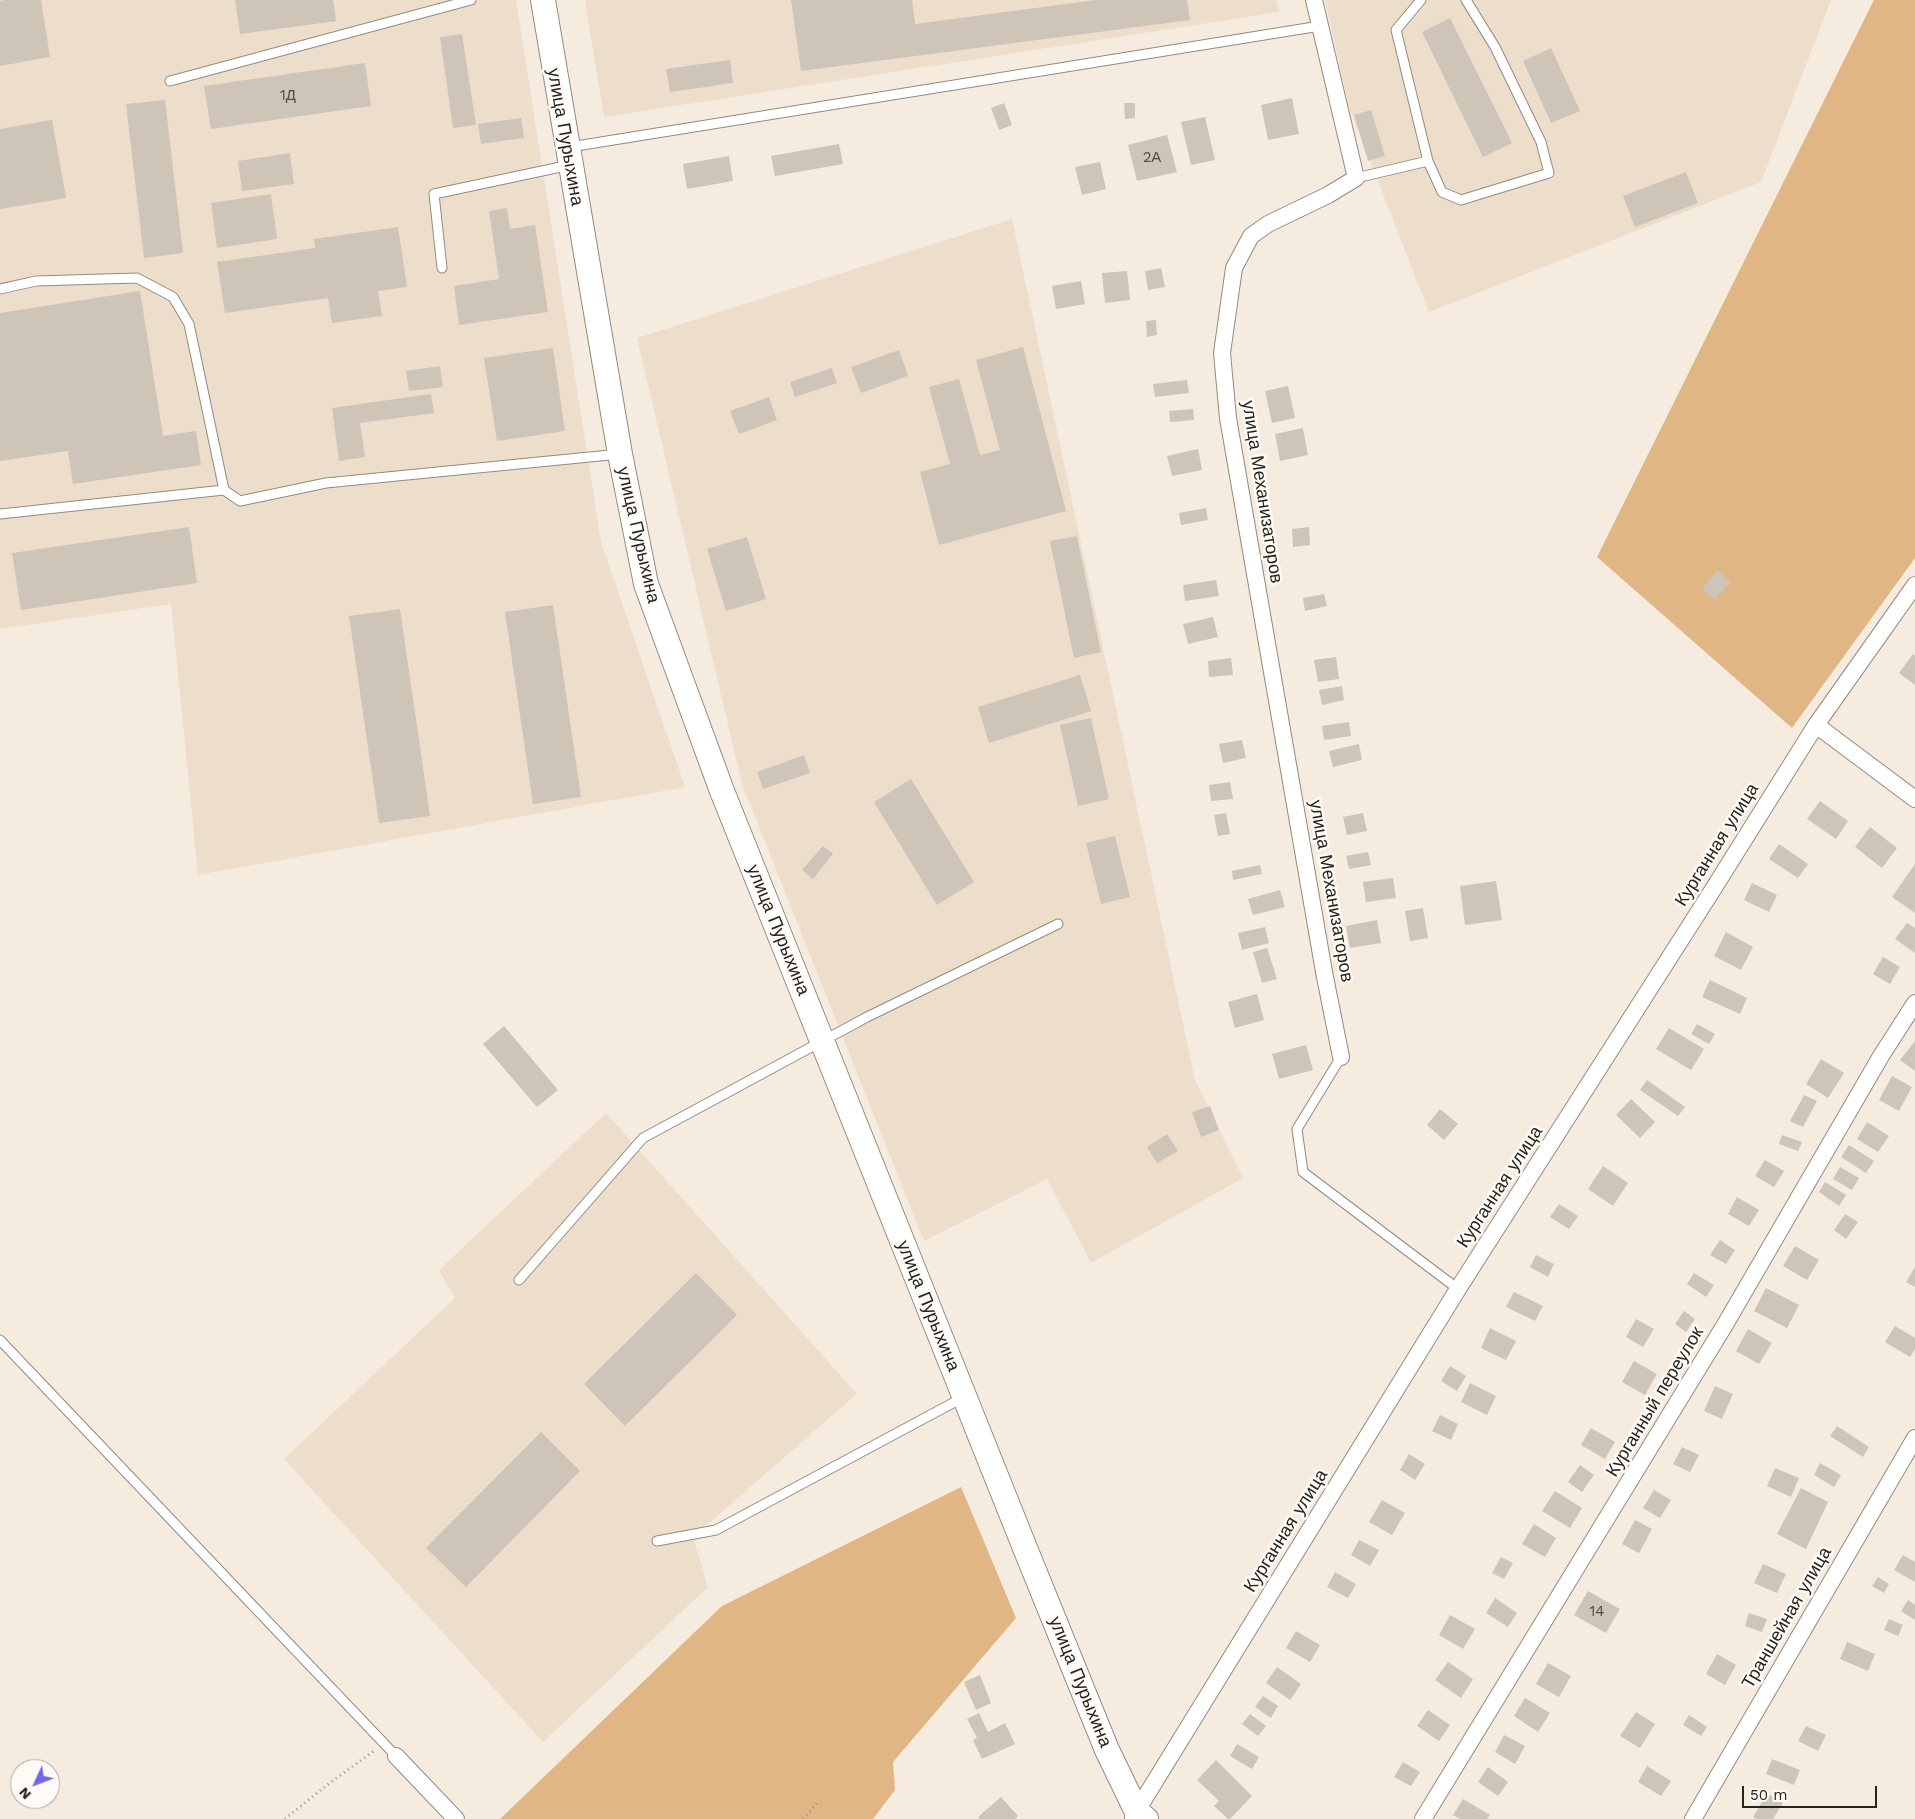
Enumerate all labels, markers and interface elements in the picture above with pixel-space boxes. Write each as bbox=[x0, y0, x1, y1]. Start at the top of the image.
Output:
street label: улица Пурыхина bbox=[542, 67, 588, 207]
house number: 1Д bbox=[280, 87, 296, 105]
house number: 2А bbox=[1143, 149, 1161, 167]
street label: улица Механизаторов bbox=[1237, 399, 1287, 585]
street label: улица Пурыхина bbox=[612, 465, 664, 605]
street label: Курганная улица bbox=[1671, 780, 1763, 910]
street label: улица Механизаторов bbox=[1304, 798, 1358, 984]
street label: улица Пурыхина bbox=[742, 861, 814, 999]
street label: Курганная улица bbox=[1453, 1122, 1547, 1252]
street label: улица Пурыхина bbox=[892, 1237, 964, 1375]
street label: Курганный переулок bbox=[1602, 1323, 1708, 1481]
street label: Курганная улица bbox=[1240, 1466, 1332, 1596]
street label: Траншейная улица bbox=[1738, 1543, 1836, 1693]
house number: 14 bbox=[1589, 1603, 1605, 1621]
street label: улица Пурыхина bbox=[1044, 1613, 1116, 1751]
north arrow bbox=[10, 1759, 60, 1809]
scale bar bbox=[1745, 1776, 1880, 1808]
text: N bbox=[15, 1784, 34, 1803]
text: 50 m bbox=[1750, 1786, 1787, 1804]

